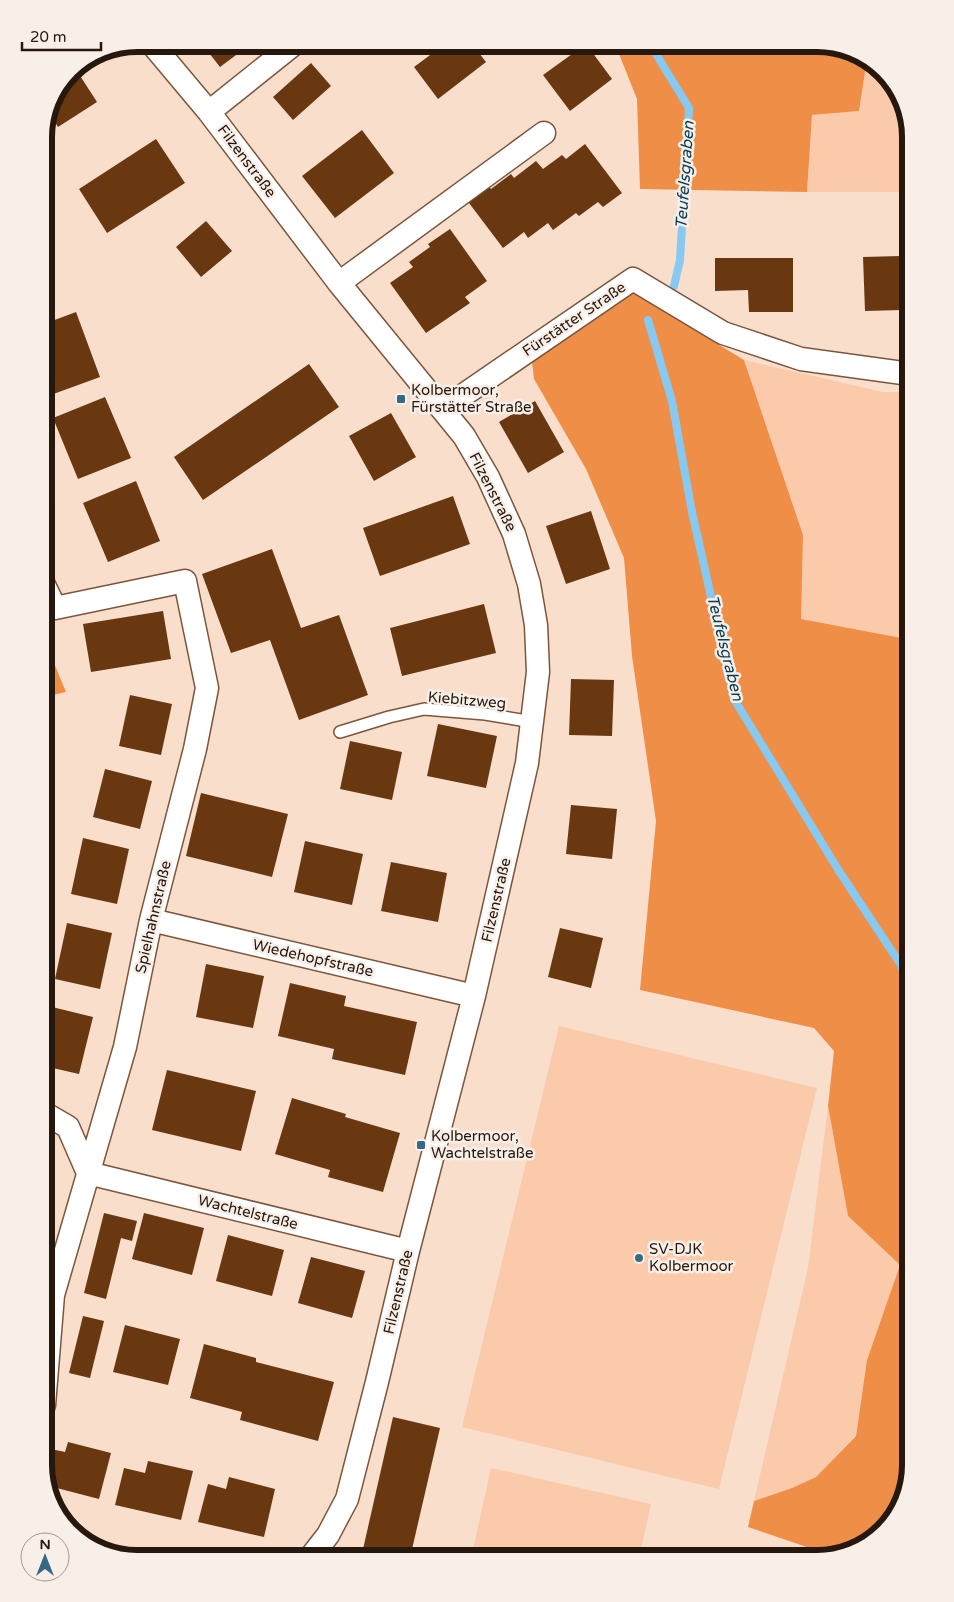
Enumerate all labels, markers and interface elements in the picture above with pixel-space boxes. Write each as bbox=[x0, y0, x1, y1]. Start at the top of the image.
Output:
scale bar bbox=[22, 20, 101, 52]
text: 20 m bbox=[30, 28, 67, 46]
water label: Teufelsgraben bbox=[671, 119, 699, 230]
street label: Filzenstraße bbox=[214, 121, 280, 201]
street label: Fürstätter Straße bbox=[519, 278, 629, 360]
place label: Kolbermoor, Fürstätter Straße bbox=[411, 381, 532, 416]
marker: Kolbermoor, Fürstätter Straße bbox=[395, 393, 407, 405]
street label: Filzenstraße bbox=[465, 450, 521, 534]
water label: Teufelsgraben bbox=[702, 593, 748, 704]
street label: Kiebitzweg bbox=[427, 688, 507, 712]
street label: Filzenstraße bbox=[478, 856, 514, 944]
street label: Spielhahnstraße bbox=[131, 859, 175, 975]
street label: Wiedehopfstraße bbox=[251, 935, 375, 981]
place label: Kolbermoor, Wachtelstraße bbox=[431, 1127, 533, 1162]
marker: Kolbermoor, Wachtelstraße bbox=[415, 1139, 427, 1151]
street label: Wachtelstraße bbox=[196, 1191, 300, 1233]
place label: SV-DJK Kolbermoor bbox=[649, 1240, 734, 1275]
street label: Filzenstraße bbox=[380, 1248, 416, 1336]
marker: SV-DJK Kolbermoor bbox=[633, 1252, 645, 1264]
north arrow bbox=[20, 1532, 70, 1582]
text: N bbox=[39, 1536, 51, 1553]

